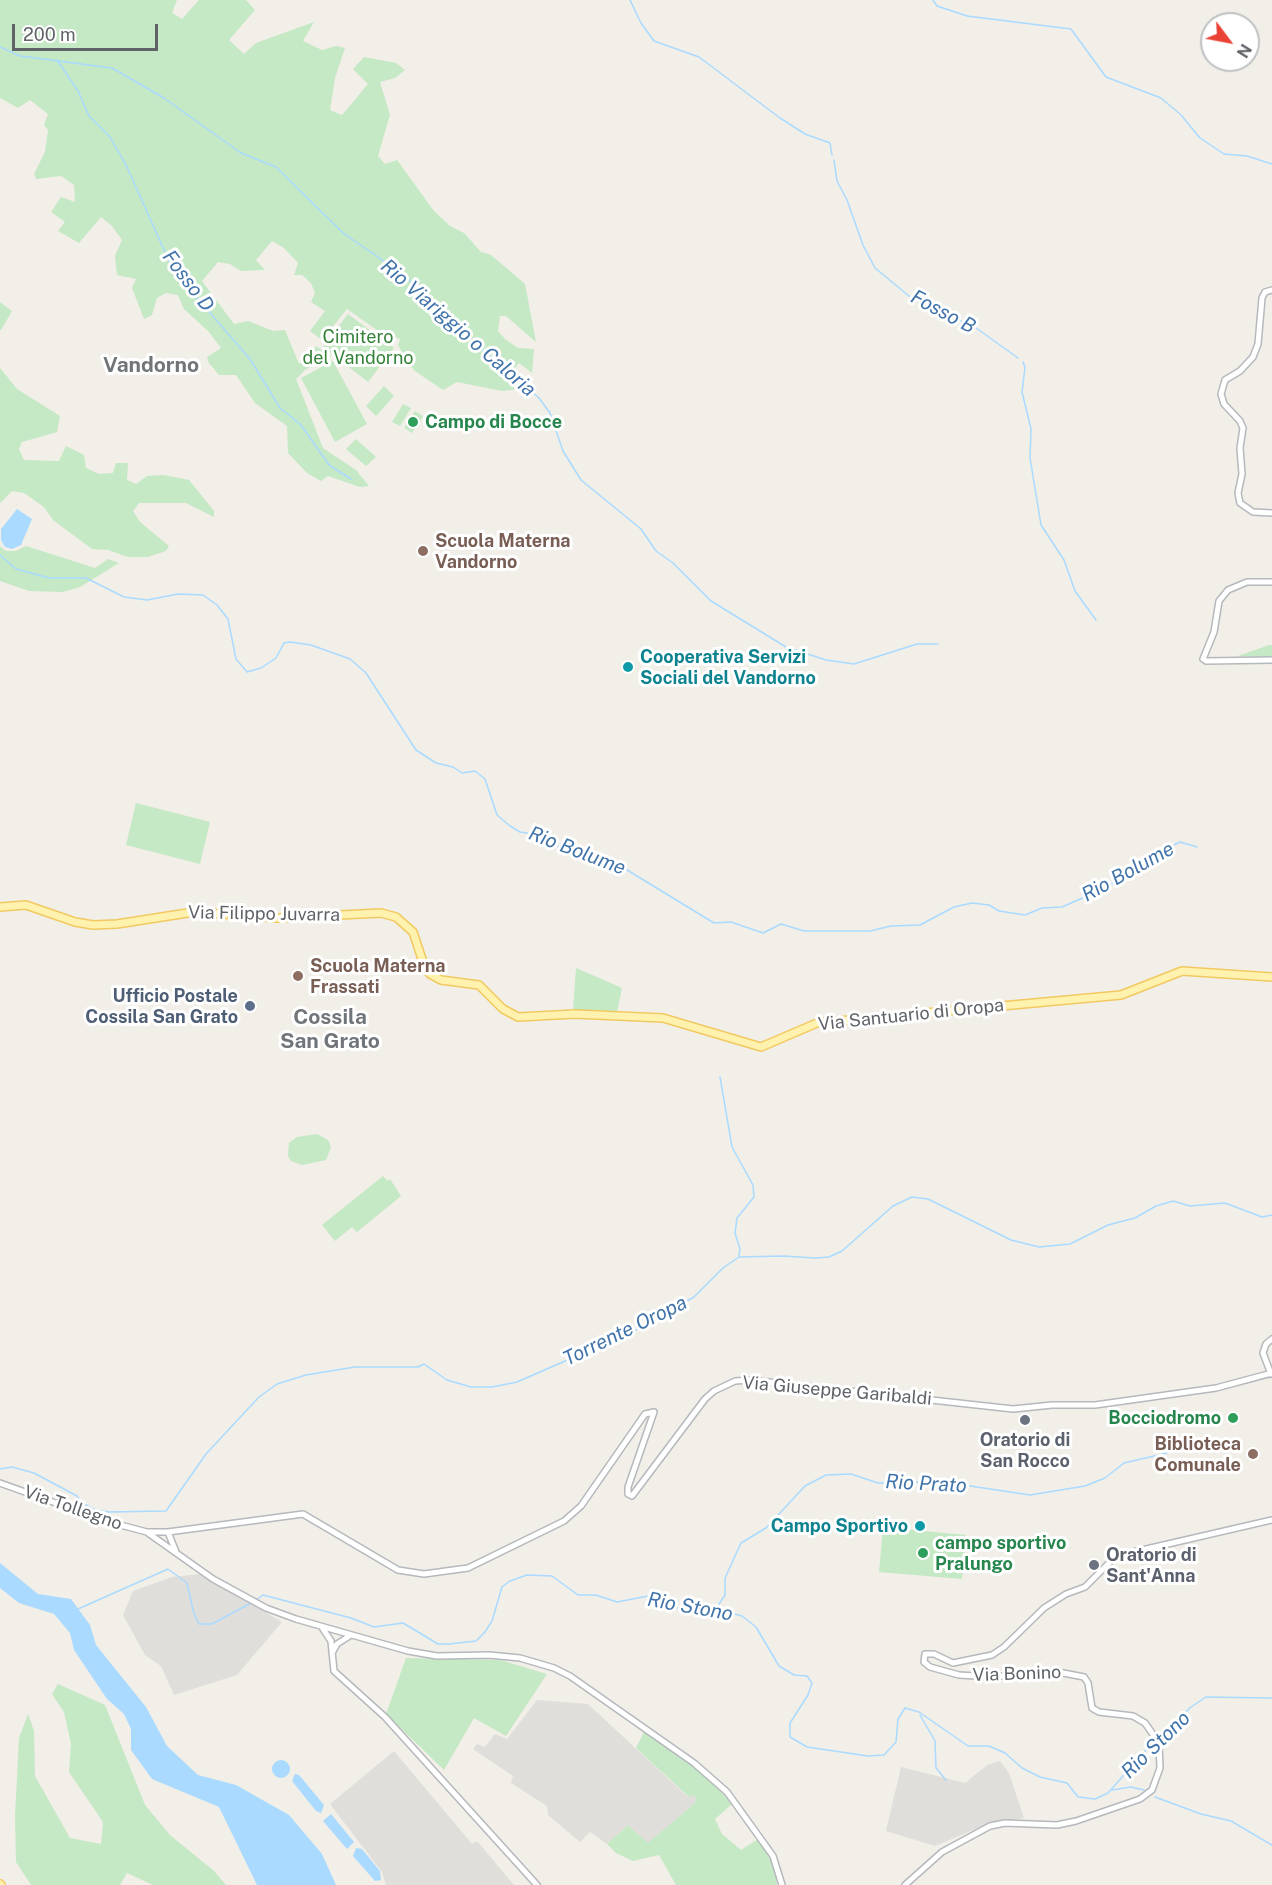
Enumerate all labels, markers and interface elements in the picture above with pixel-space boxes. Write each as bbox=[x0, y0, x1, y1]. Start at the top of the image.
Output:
scale bar bbox=[15, 12, 160, 50]
north arrow bbox=[1200, 12, 1260, 72]
text: 200 m bbox=[23, 24, 76, 45]
text: N bbox=[1233, 40, 1255, 61]
water label: Fosso D bbox=[157, 246, 219, 316]
water label: Rio Viariggio o Caloria bbox=[376, 254, 540, 402]
water label: Fosso B bbox=[906, 285, 980, 339]
park label: Cimitero del Vandorno bbox=[303, 326, 413, 368]
district label: Vandorno bbox=[103, 353, 199, 379]
place label: Campo di Bocce bbox=[425, 411, 562, 433]
marker: Campo di Bocce bbox=[406, 415, 420, 429]
place label: Scuola Materna Vandorno bbox=[435, 530, 570, 572]
marker: Scuola Materna Vandorno bbox=[416, 544, 430, 558]
place label: Cooperativa Servizi Sociali del Vandorno bbox=[640, 646, 816, 688]
marker: Cooperativa Servizi Sociali del Vandorno bbox=[621, 660, 635, 674]
water label: Rio Bolume bbox=[525, 822, 629, 880]
water label: Rio Bolume bbox=[1078, 837, 1178, 907]
street label: Via Filippo Juvarra bbox=[188, 902, 340, 926]
place label: Scuola Materna Frassati bbox=[310, 955, 445, 998]
marker: Scuola Materna Frassati bbox=[291, 969, 305, 983]
place label: Ufficio Postale Cossila San Grato bbox=[85, 985, 238, 1028]
street label: Via Santuario di Oropa bbox=[817, 995, 1005, 1035]
marker: Ufficio Postale Cossila San Grato bbox=[243, 999, 257, 1013]
district label: Cossila San Grato bbox=[280, 1005, 380, 1055]
water label: Torrente Oropa bbox=[559, 1291, 691, 1371]
street label: Via Giuseppe Garibaldi bbox=[741, 1372, 933, 1410]
place label: Bocciodromo bbox=[1108, 1407, 1221, 1429]
marker: Bocciodromo bbox=[1226, 1411, 1240, 1425]
marker: Oratorio di San Rocco bbox=[1018, 1413, 1032, 1427]
place label: Oratorio di San Rocco bbox=[980, 1429, 1070, 1472]
place label: Biblioteca Comunale bbox=[1154, 1433, 1241, 1476]
marker: Biblioteca Comunale bbox=[1246, 1447, 1260, 1461]
water label: Rio Prato bbox=[885, 1470, 967, 1498]
street label: Via Tollegno bbox=[21, 1481, 125, 1535]
place label: Campo Sportivo bbox=[771, 1515, 908, 1537]
marker: Campo Sportivo bbox=[913, 1519, 927, 1533]
place label: campo sportivo Pralungo bbox=[935, 1532, 1066, 1574]
place label: Oratorio di Sant'Anna bbox=[1106, 1544, 1197, 1586]
marker: campo sportivo Pralungo bbox=[916, 1546, 930, 1560]
marker: Oratorio di Sant'Anna bbox=[1087, 1558, 1101, 1572]
water label: Rio Stono bbox=[645, 1588, 735, 1626]
street label: Via Bonino bbox=[972, 1662, 1062, 1686]
water label: Rio Stono bbox=[1117, 1706, 1195, 1784]

